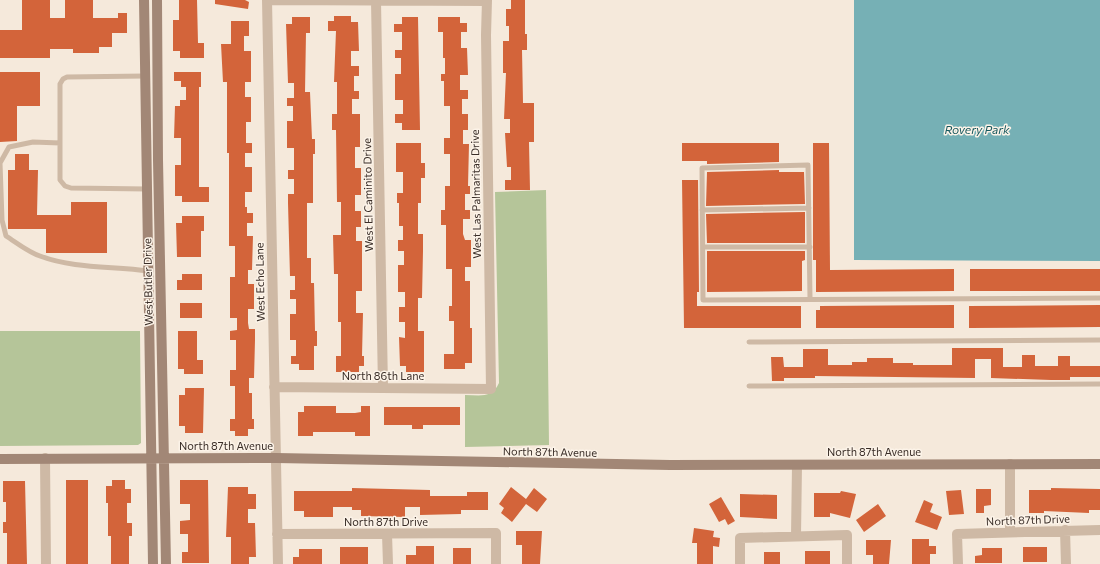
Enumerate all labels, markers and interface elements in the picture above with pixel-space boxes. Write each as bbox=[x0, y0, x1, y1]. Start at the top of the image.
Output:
water label: Rovery Park bbox=[944, 122, 1010, 136]
street label: West Las Palmaritas Drive bbox=[468, 129, 483, 259]
street label: West El Caminito Drive bbox=[360, 138, 375, 252]
street label: West Butler Drive bbox=[140, 238, 155, 326]
street label: West Echo Lane bbox=[252, 242, 267, 322]
street label: North 86th Lane bbox=[342, 369, 424, 382]
street label: North 87th Avenue bbox=[179, 439, 273, 452]
street label: North 87th Avenue bbox=[503, 444, 597, 459]
street label: North 87th Avenue bbox=[827, 445, 921, 458]
street label: North 87th Drive bbox=[986, 512, 1070, 527]
street label: North 87th Drive bbox=[344, 515, 428, 528]

